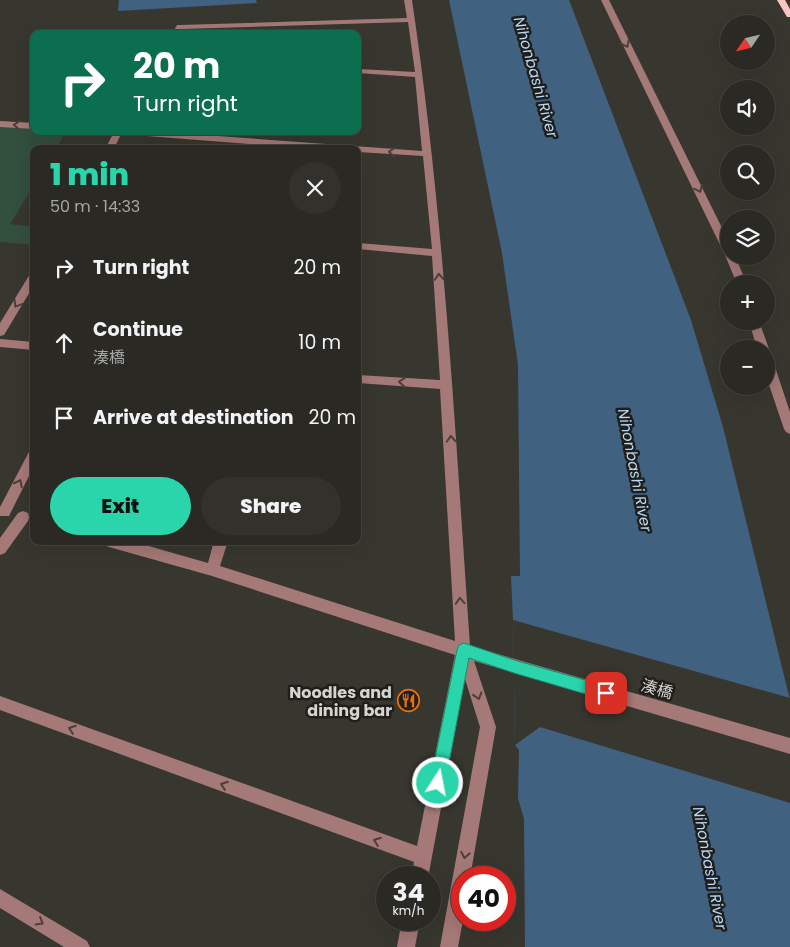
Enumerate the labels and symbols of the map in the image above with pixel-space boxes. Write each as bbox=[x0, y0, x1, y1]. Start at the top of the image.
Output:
water label: Nihonbashi River bbox=[509, 14, 563, 140]
north arrow bbox=[720, 15, 775, 70]
one-way arrow bbox=[620, 39, 630, 48]
one-way arrow bbox=[13, 119, 21, 130]
one-way arrow bbox=[387, 146, 395, 157]
one-way arrow bbox=[692, 184, 703, 193]
one-way arrow bbox=[434, 272, 445, 280]
one-way arrow bbox=[13, 298, 23, 307]
one-way arrow bbox=[398, 377, 406, 388]
water label: Nihonbashi River bbox=[613, 407, 657, 534]
one-way arrow bbox=[445, 435, 456, 443]
one-way arrow bbox=[13, 479, 23, 488]
one-way arrow bbox=[455, 597, 466, 605]
pin bbox=[585, 672, 627, 714]
street label: 湊橋 bbox=[638, 674, 676, 704]
place label: Noodles and dining bar bbox=[289, 681, 392, 722]
restaurant icon: Noodles and dining bar bbox=[396, 689, 420, 713]
one-way arrow bbox=[473, 691, 483, 700]
one-way arrow bbox=[68, 725, 76, 735]
position arrow bbox=[411, 756, 463, 808]
one-way arrow bbox=[220, 781, 229, 791]
water label: Nihonbashi River bbox=[688, 805, 732, 932]
one-way arrow bbox=[373, 837, 382, 847]
one-way arrow bbox=[460, 851, 470, 860]
speed limit sign: 40 bbox=[451, 866, 516, 931]
one-way arrow bbox=[35, 916, 44, 926]

